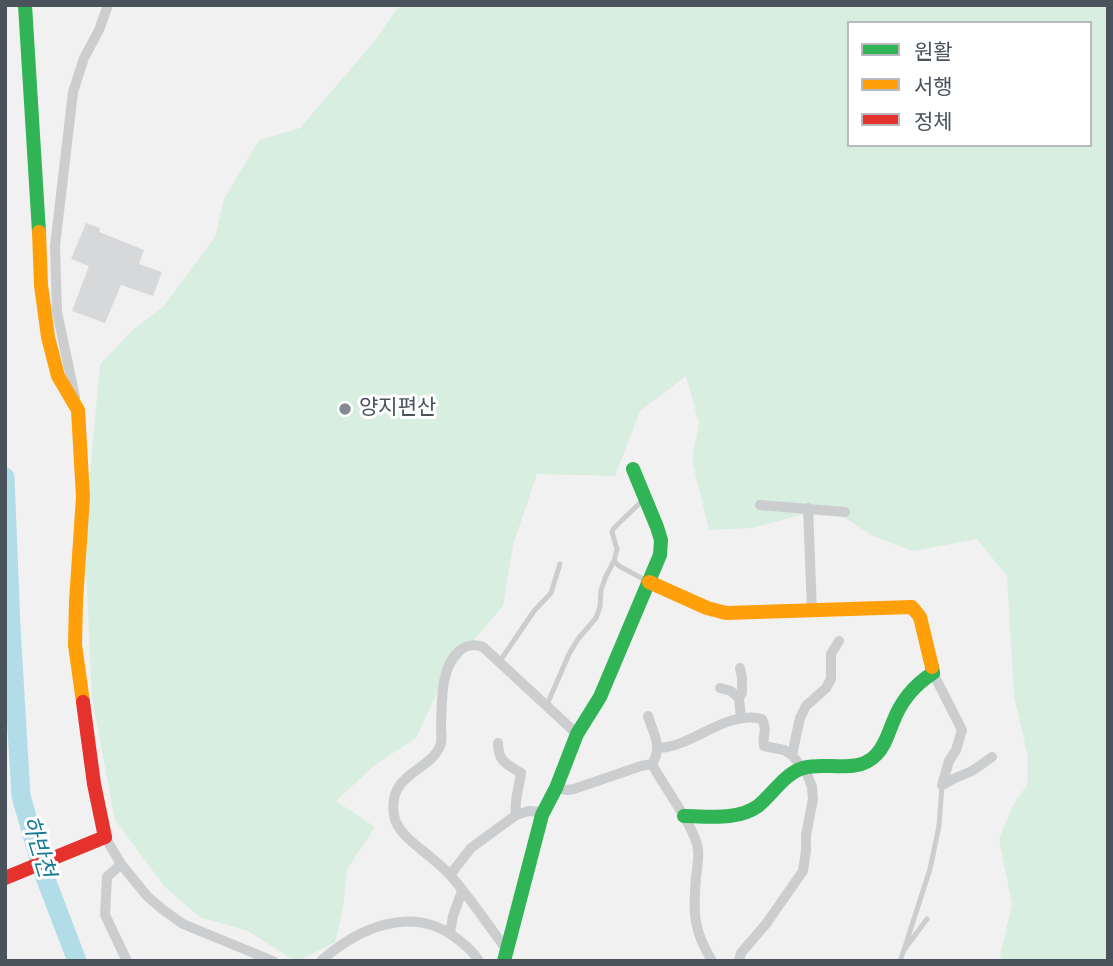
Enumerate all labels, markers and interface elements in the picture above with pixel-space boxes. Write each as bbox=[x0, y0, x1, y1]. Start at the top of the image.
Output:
legend bbox=[847, 21, 1092, 147]
text: 원활 bbox=[914, 40, 953, 64]
text: 서행 bbox=[914, 75, 953, 99]
text: 정체 bbox=[914, 110, 953, 134]
place label: 양지편산 bbox=[359, 396, 436, 422]
marker: 양지편산 bbox=[337, 401, 353, 417]
water label: 하반천 bbox=[15, 813, 59, 881]

